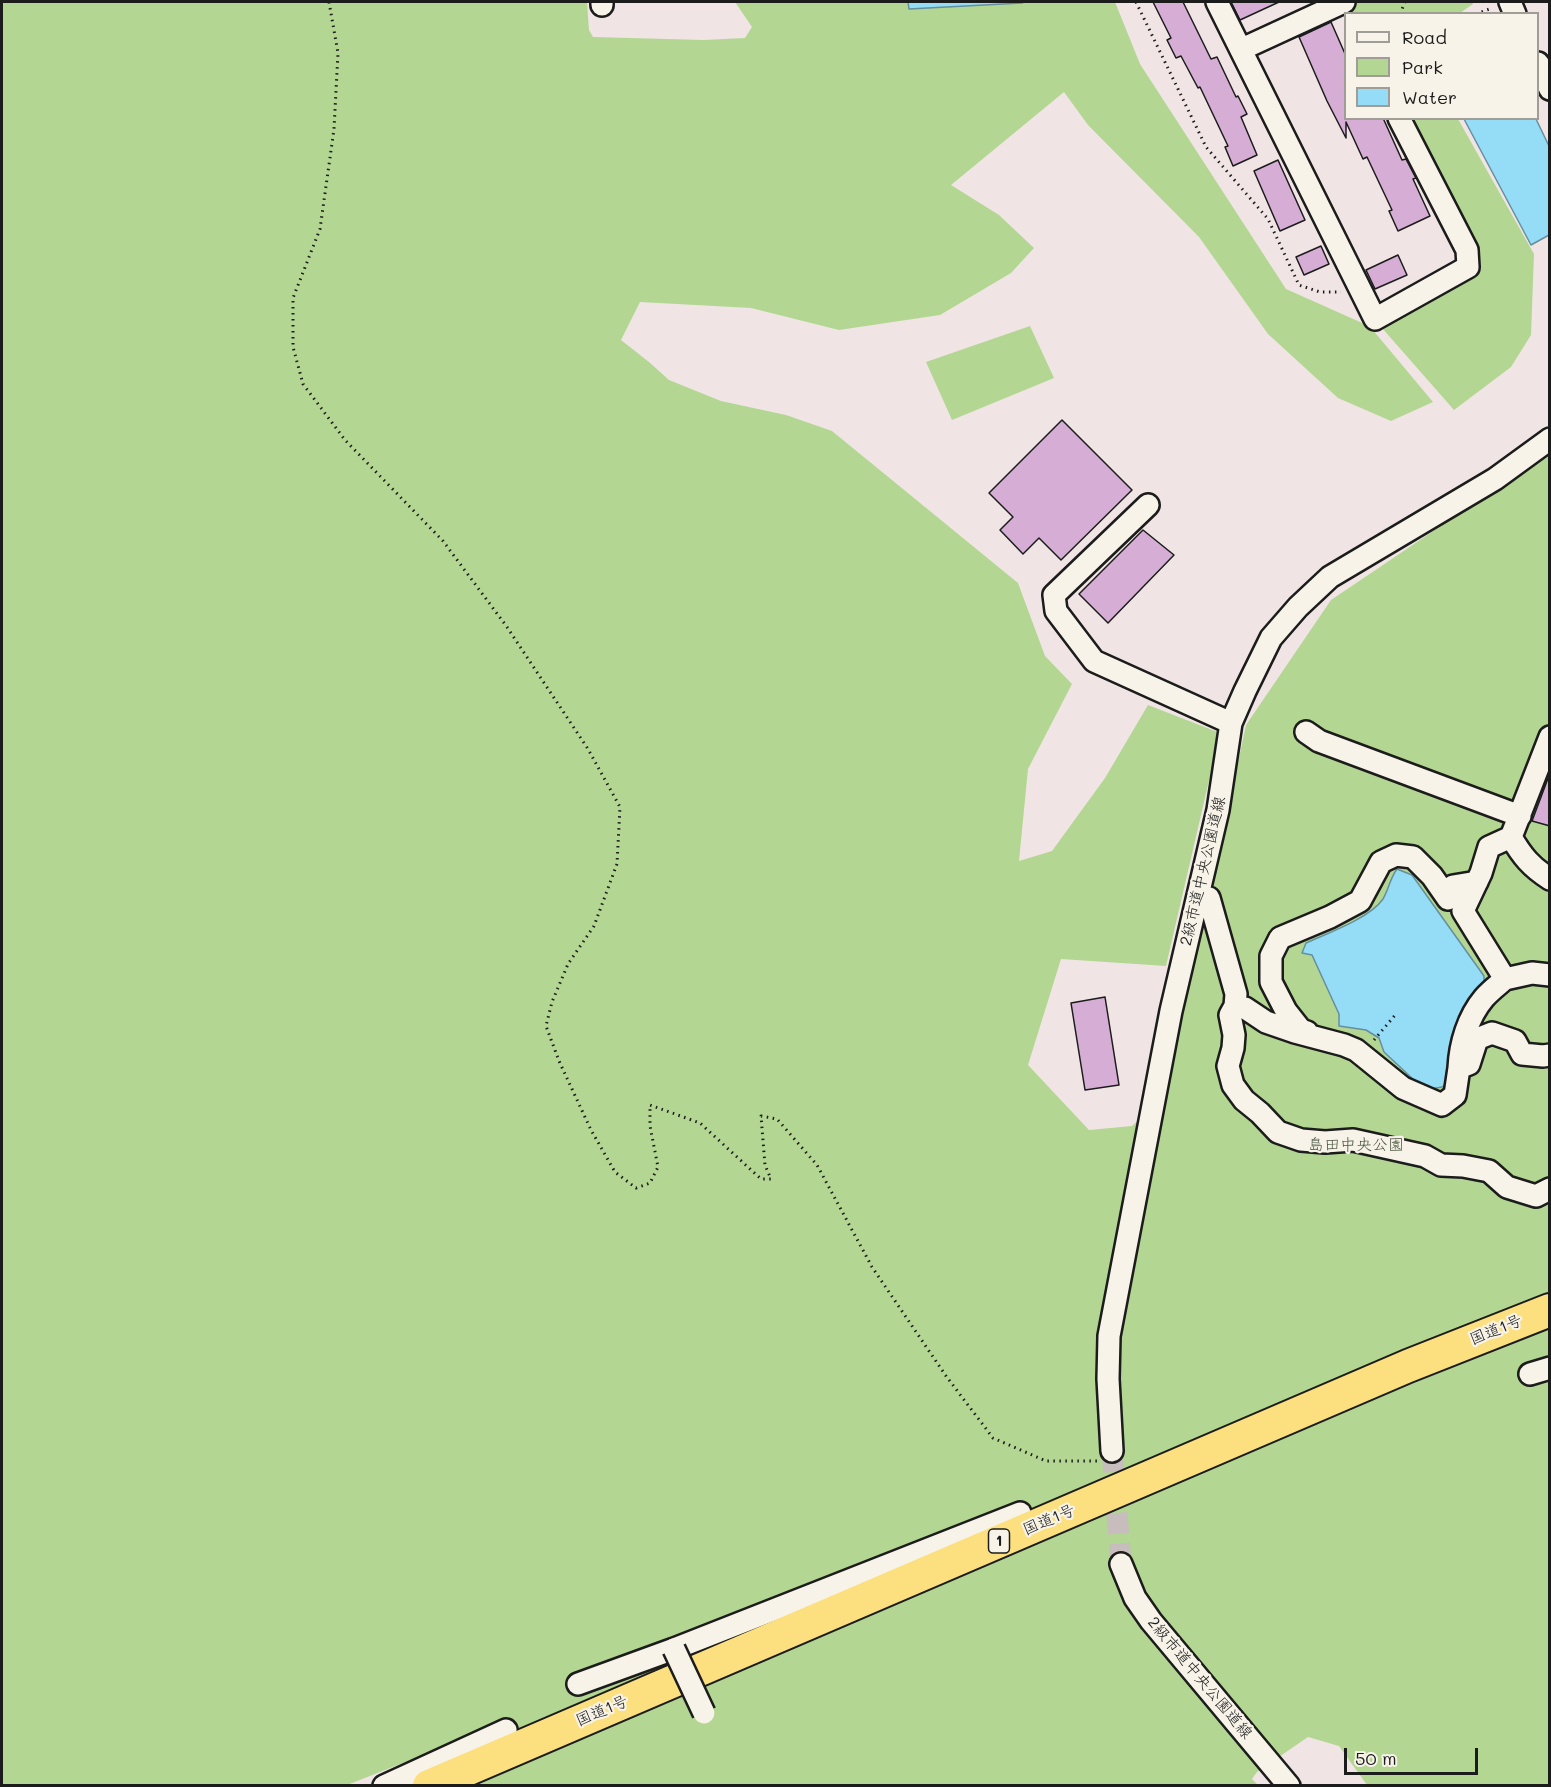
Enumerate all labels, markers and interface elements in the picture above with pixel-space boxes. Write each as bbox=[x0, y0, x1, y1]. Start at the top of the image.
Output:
legend bbox=[1344, 12, 1539, 120]
text: Road bbox=[1402, 25, 1447, 49]
text: Park bbox=[1402, 55, 1443, 79]
text: Water bbox=[1402, 85, 1457, 109]
street label: 2級市道中央公園道線 bbox=[1176, 794, 1230, 948]
park label: 島田中央公園 bbox=[1308, 1135, 1404, 1155]
street label: 国道1号 bbox=[1467, 1311, 1525, 1349]
street label: 国道1号 bbox=[1020, 1500, 1078, 1540]
road number: 1 bbox=[988, 1529, 1010, 1553]
street label: 2級市道中央公園道線 bbox=[1144, 1613, 1256, 1743]
street label: 国道1号 bbox=[573, 1691, 631, 1731]
scale bar bbox=[1347, 1736, 1480, 1774]
text: 50 m bbox=[1355, 1746, 1397, 1770]

